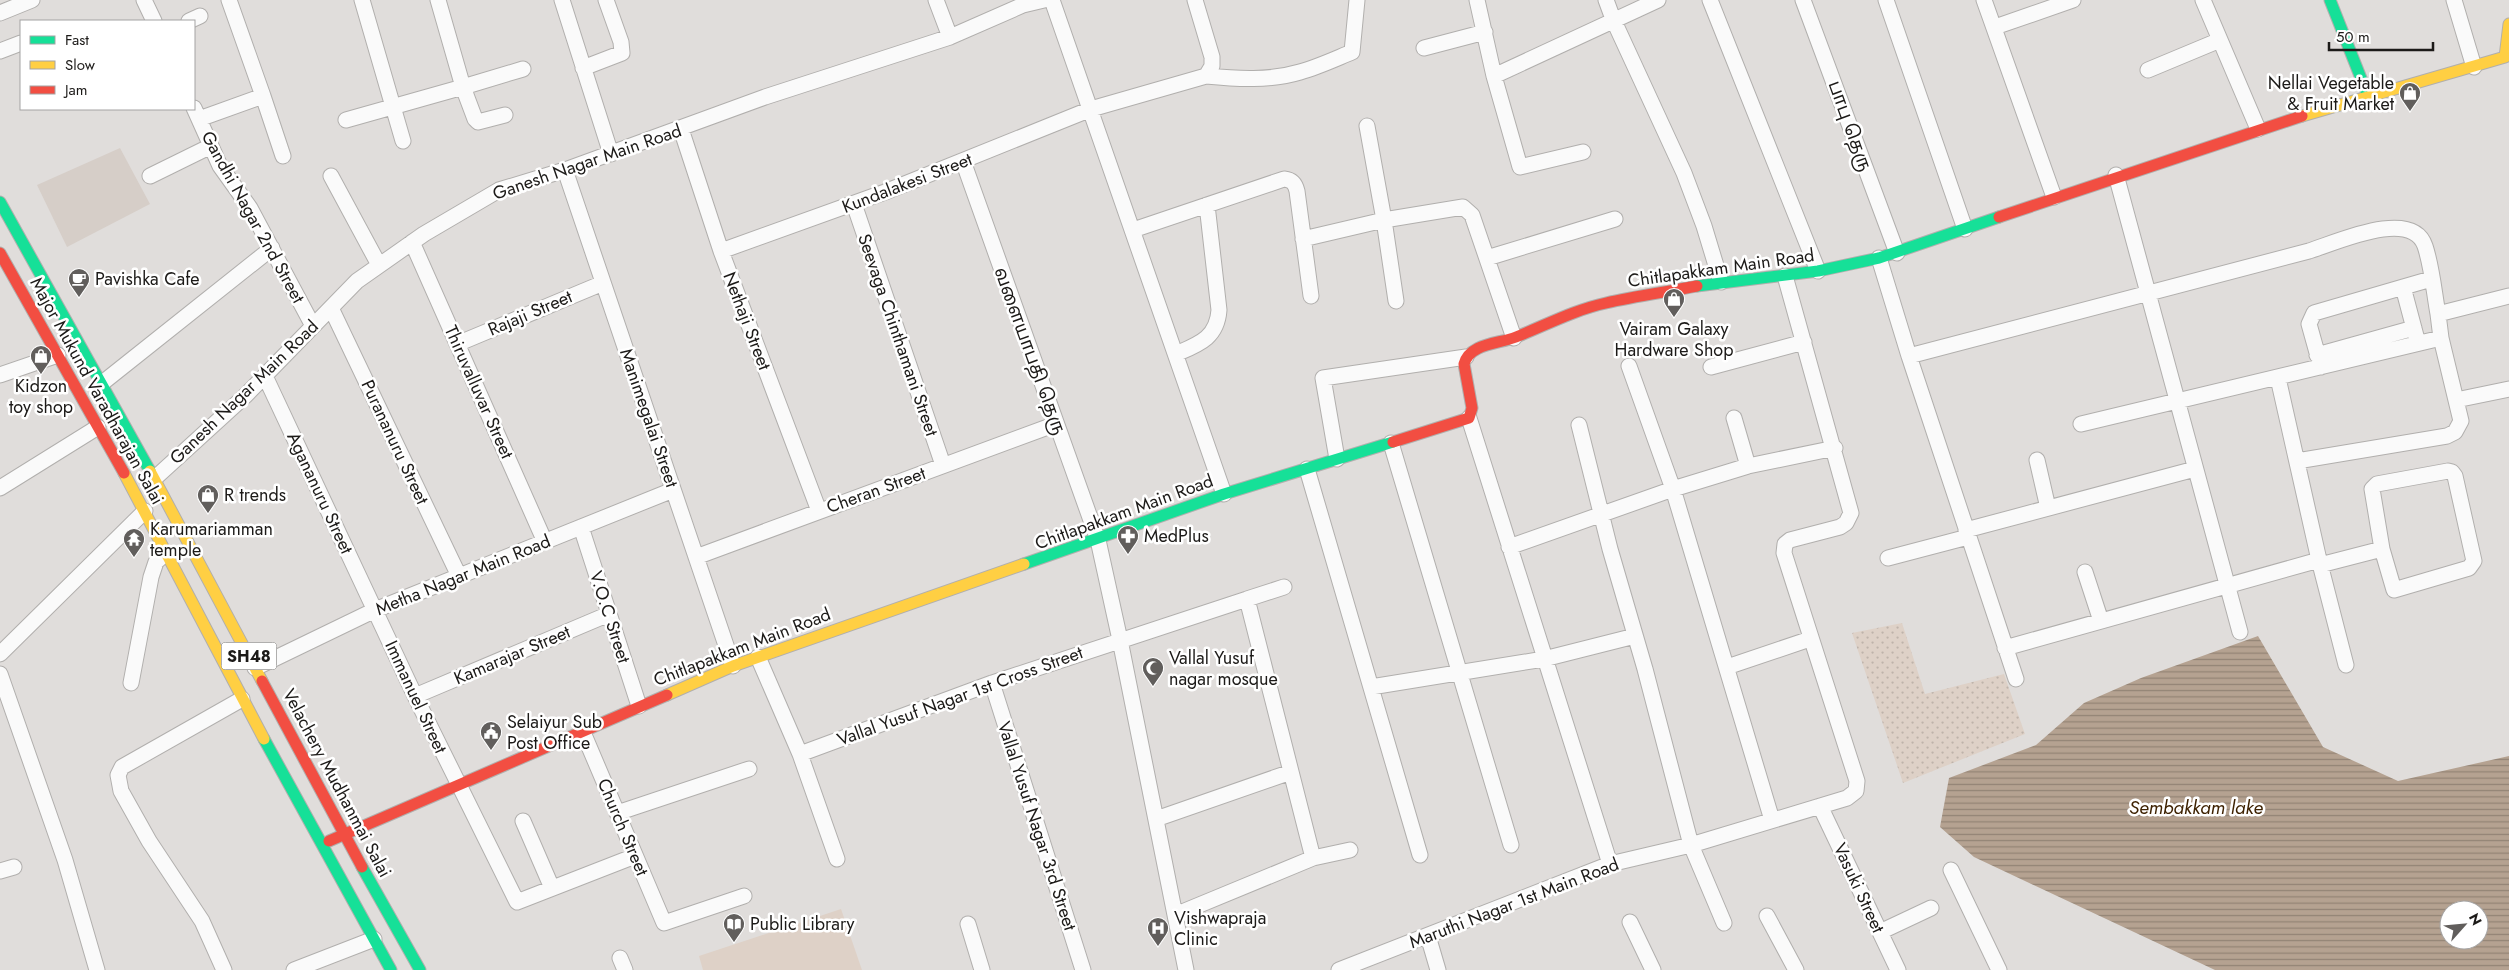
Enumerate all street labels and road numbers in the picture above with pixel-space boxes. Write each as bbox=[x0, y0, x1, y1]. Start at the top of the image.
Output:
street label: பாபு தெரு bbox=[1822, 77, 1878, 175]
street label: Ganesh Nagar Main Road bbox=[489, 117, 685, 207]
street label: Gandhi Nagar 2nd Street bbox=[195, 126, 312, 308]
street label: Kundalakesi Street bbox=[838, 146, 976, 220]
street label: Seevaga Chinthamani Street bbox=[851, 230, 945, 440]
street label: Chitlapakkam Main Road bbox=[1626, 242, 1816, 294]
street label: வளையாபதி தெரு bbox=[988, 264, 1072, 439]
street label: Nethaji Street bbox=[716, 268, 778, 374]
street label: Major Mukund Varadharajan Salai bbox=[24, 273, 170, 509]
street label: Rajaji Street bbox=[484, 283, 577, 342]
street label: Ganesh Nagar Main Road bbox=[164, 314, 324, 470]
street label: Thiruvalluvar Street bbox=[438, 321, 520, 463]
street label: Manimegalai Street bbox=[613, 345, 685, 492]
street label: Purananuru Street bbox=[355, 375, 436, 509]
street label: Agananuru Street bbox=[280, 428, 360, 559]
street label: Cheran Street bbox=[823, 460, 930, 520]
street label: Chitlapakkam Main Road bbox=[1031, 468, 1217, 556]
street label: Metha Nagar Main Road bbox=[372, 528, 554, 622]
street label: V.O.C Street bbox=[583, 568, 637, 667]
street label: Chitlapakkam Main Road bbox=[650, 601, 834, 693]
street label: Kamarajar Street bbox=[450, 619, 575, 691]
street label: Immanuel Street bbox=[378, 636, 454, 758]
street label: Vallal Yusuf Nagar 1st Cross Street bbox=[834, 639, 1087, 753]
road number: SH48 bbox=[222, 642, 276, 669]
street label: Velachery Mudhanmai Salai bbox=[276, 684, 398, 882]
street label: Vallal Yusuf Nagar 3rd Street bbox=[991, 718, 1083, 934]
street label: Church Street bbox=[591, 774, 655, 880]
street label: Vasuki Street bbox=[1827, 839, 1891, 938]
street label: Maruthi Nagar 1st Main Road bbox=[1405, 851, 1623, 955]

